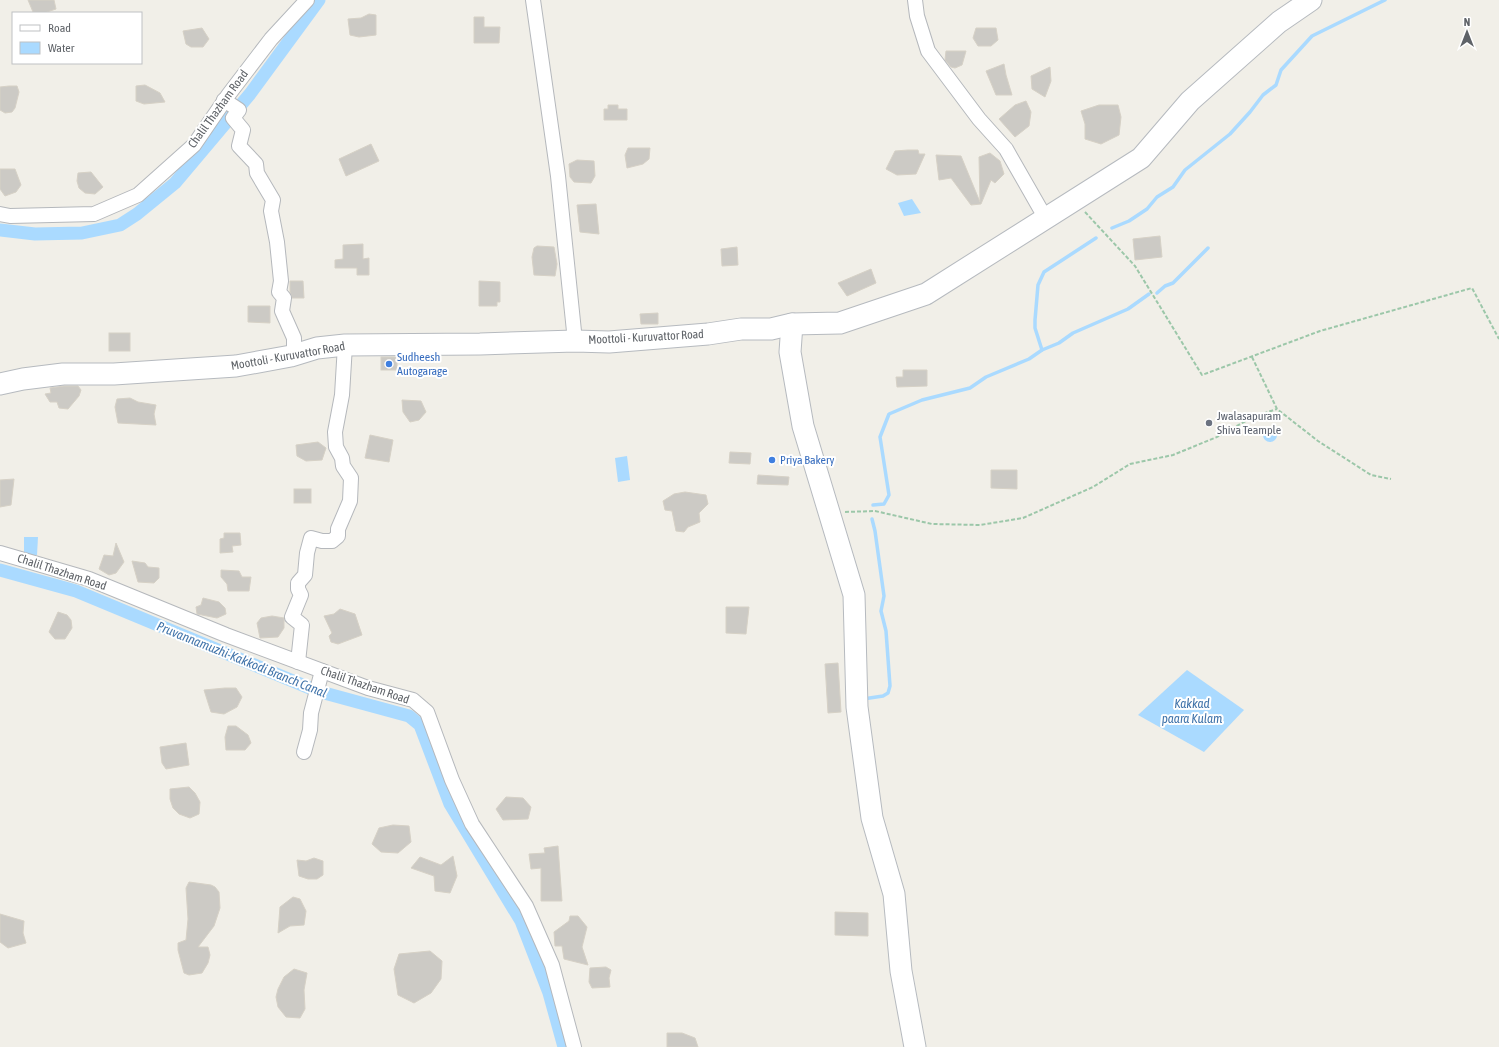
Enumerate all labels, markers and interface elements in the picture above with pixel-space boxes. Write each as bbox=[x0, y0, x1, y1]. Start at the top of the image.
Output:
legend bbox=[12, 12, 142, 64]
north arrow bbox=[1447, 12, 1487, 52]
text: N bbox=[1464, 16, 1470, 28]
text: Road bbox=[48, 21, 71, 35]
text: Water bbox=[48, 41, 75, 55]
street label: Chalil Thazham Road bbox=[185, 67, 251, 151]
street label: Moottoli - Kuruvattor Road bbox=[588, 327, 704, 347]
street label: Moottoli - Kuruvattor Road bbox=[230, 339, 346, 373]
place label: Sudheesh Autogarage bbox=[397, 350, 447, 378]
marker: Sudheesh Autogarage bbox=[384, 359, 394, 369]
place label: Jwalasapuram Shiva Teample bbox=[1217, 409, 1281, 437]
marker: Jwalasapuram Shiva Teample bbox=[1204, 418, 1214, 428]
place label: Priya Bakery bbox=[780, 453, 835, 467]
marker: Priya Bakery bbox=[767, 455, 777, 465]
street label: Chalil Thazham Road bbox=[16, 551, 108, 593]
water label: Pruvannamuzhi-Kakkodi Branch Canal bbox=[155, 618, 329, 701]
street label: Chalil Thazham Road bbox=[319, 663, 411, 707]
water label: Kakkad paara Kulam bbox=[1162, 696, 1223, 726]

